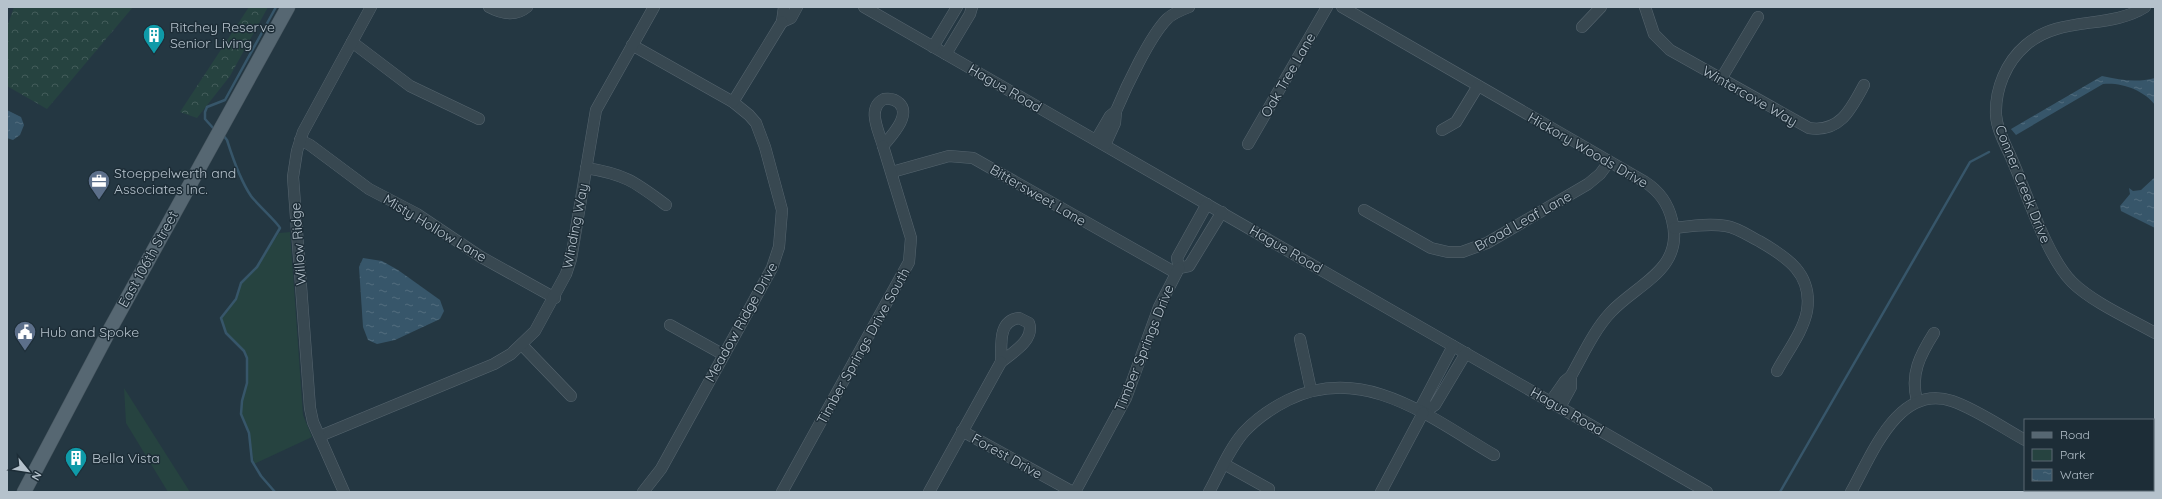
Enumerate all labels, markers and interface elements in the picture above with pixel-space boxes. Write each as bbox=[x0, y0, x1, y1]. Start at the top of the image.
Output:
place label: Ritchey Reserve Senior Living bbox=[170, 18, 275, 52]
building icon: Ritchey Reserve Senior Living bbox=[141, 22, 167, 55]
street label: Oak Tree Lane bbox=[1257, 29, 1320, 121]
street label: Hague Road bbox=[965, 60, 1045, 116]
street label: Wintercove Way bbox=[1699, 61, 1801, 131]
street label: Hickory Woods Drive bbox=[1525, 108, 1651, 192]
street label: Conner Creek Drive bbox=[1991, 122, 2055, 246]
street label: Bittersweet Lane bbox=[987, 160, 1089, 230]
place label: Stoeppelwerth and Associates Inc. bbox=[114, 164, 236, 198]
office icon: Stoeppelwerth and Associates Inc. bbox=[86, 168, 112, 201]
street label: Winding Way bbox=[558, 182, 592, 270]
street label: Broad Leaf Lane bbox=[1471, 187, 1575, 255]
street label: Misty Hollow Lane bbox=[380, 190, 490, 266]
street label: Willow Ridge bbox=[286, 202, 310, 286]
street label: East 106th Street bbox=[114, 207, 182, 310]
street label: Hague Road bbox=[1246, 221, 1326, 277]
street label: Meadow Ridge Drive bbox=[701, 259, 781, 385]
street label: Timber Springs Drive South bbox=[812, 265, 914, 427]
street label: Timber Springs Drive bbox=[1110, 282, 1178, 414]
public building icon: Hub and Spoke bbox=[12, 319, 38, 352]
place label: Hub and Spoke bbox=[40, 323, 139, 341]
street label: Hague Road bbox=[1527, 383, 1607, 439]
legend bbox=[2024, 419, 2154, 491]
text: Road bbox=[2060, 427, 2090, 442]
street label: Forest Drive bbox=[969, 429, 1046, 483]
building icon: Bella Vista bbox=[63, 445, 89, 478]
text: Park bbox=[2060, 447, 2085, 462]
place label: Bella Vista bbox=[92, 449, 160, 467]
north arrow bbox=[8, 451, 48, 491]
text: Water bbox=[2060, 467, 2095, 482]
text: N bbox=[29, 469, 45, 483]

